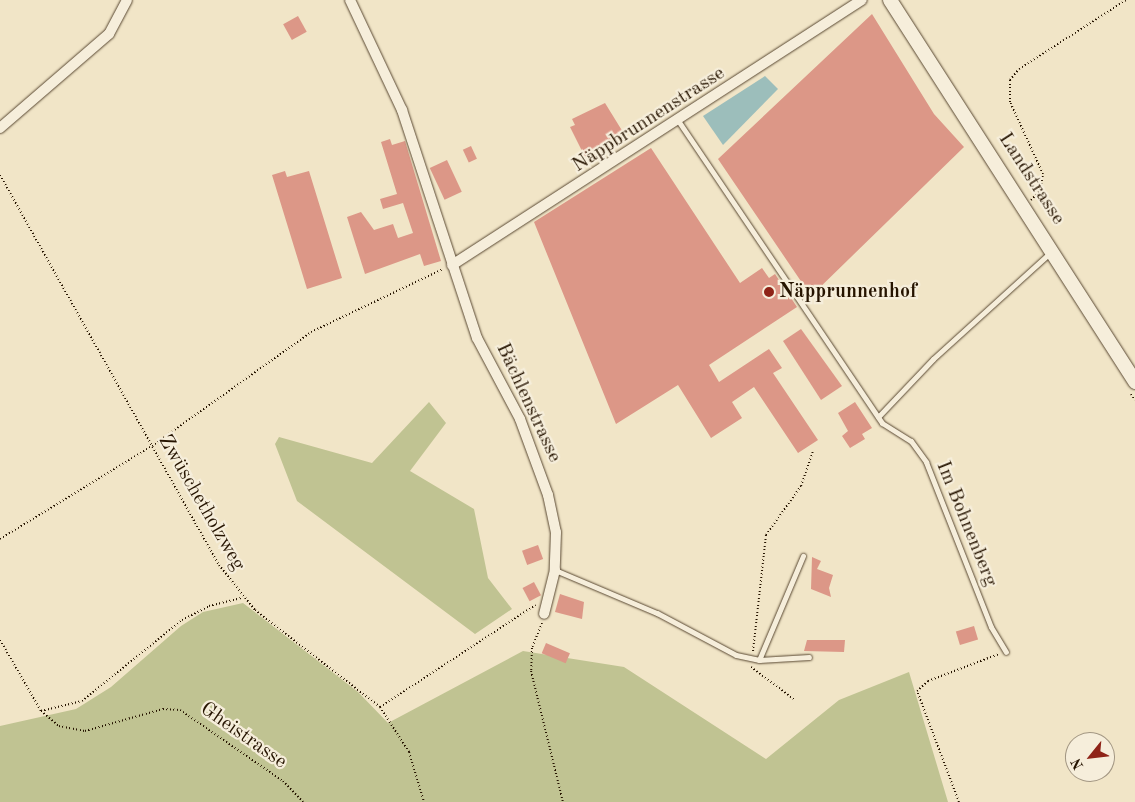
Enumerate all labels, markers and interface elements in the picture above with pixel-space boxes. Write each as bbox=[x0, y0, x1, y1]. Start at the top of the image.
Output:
street label: Näppbrunnenstrasse bbox=[568, 62, 730, 178]
street label: Landstrasse bbox=[992, 129, 1070, 229]
place label: Näpprunnenhof bbox=[779, 280, 917, 304]
marker: Näpprunnenhof bbox=[763, 286, 775, 298]
street label: Bächlenstrasse bbox=[490, 339, 566, 467]
street label: Zwüschetholzweg bbox=[152, 431, 250, 575]
street label: Im Bohnenberg bbox=[930, 458, 1002, 590]
street label: Gheistrasse bbox=[195, 697, 291, 775]
north arrow bbox=[1065, 732, 1115, 782]
text: N bbox=[1069, 756, 1086, 772]

